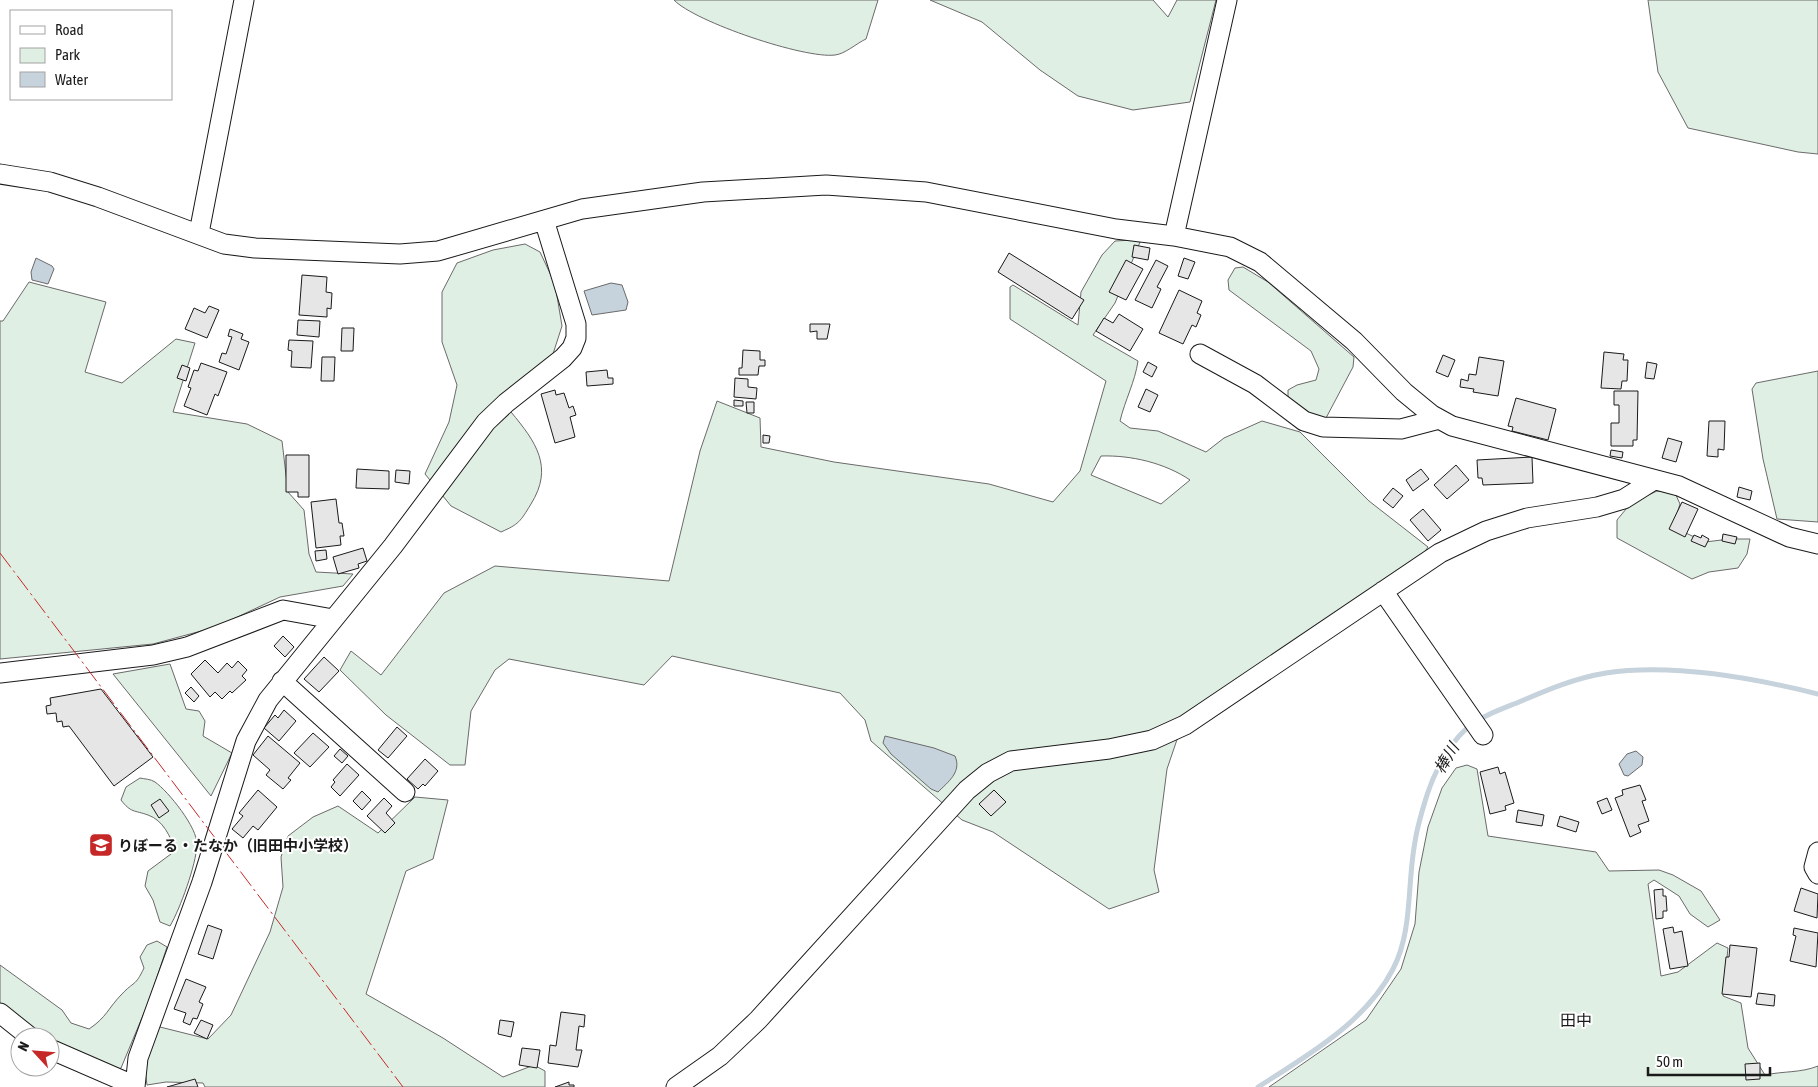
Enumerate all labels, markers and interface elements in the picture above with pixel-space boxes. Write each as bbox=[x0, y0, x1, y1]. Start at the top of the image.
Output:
legend bbox=[10, 10, 172, 100]
text: Road bbox=[55, 21, 84, 38]
text: Park bbox=[55, 46, 80, 63]
text: Water bbox=[55, 71, 88, 88]
water label: 棒川 bbox=[1430, 738, 1463, 776]
school or university icon: りぼーる・たなか（旧田中小学校） bbox=[88, 832, 114, 858]
place label: りぼーる・たなか（旧田中小学校） bbox=[118, 837, 358, 854]
district label: 田中 bbox=[1560, 1011, 1592, 1029]
north arrow bbox=[10, 1027, 60, 1077]
text: N bbox=[14, 1039, 32, 1054]
scale bar bbox=[1648, 1044, 1770, 1076]
text: 50 m bbox=[1656, 1053, 1683, 1070]

